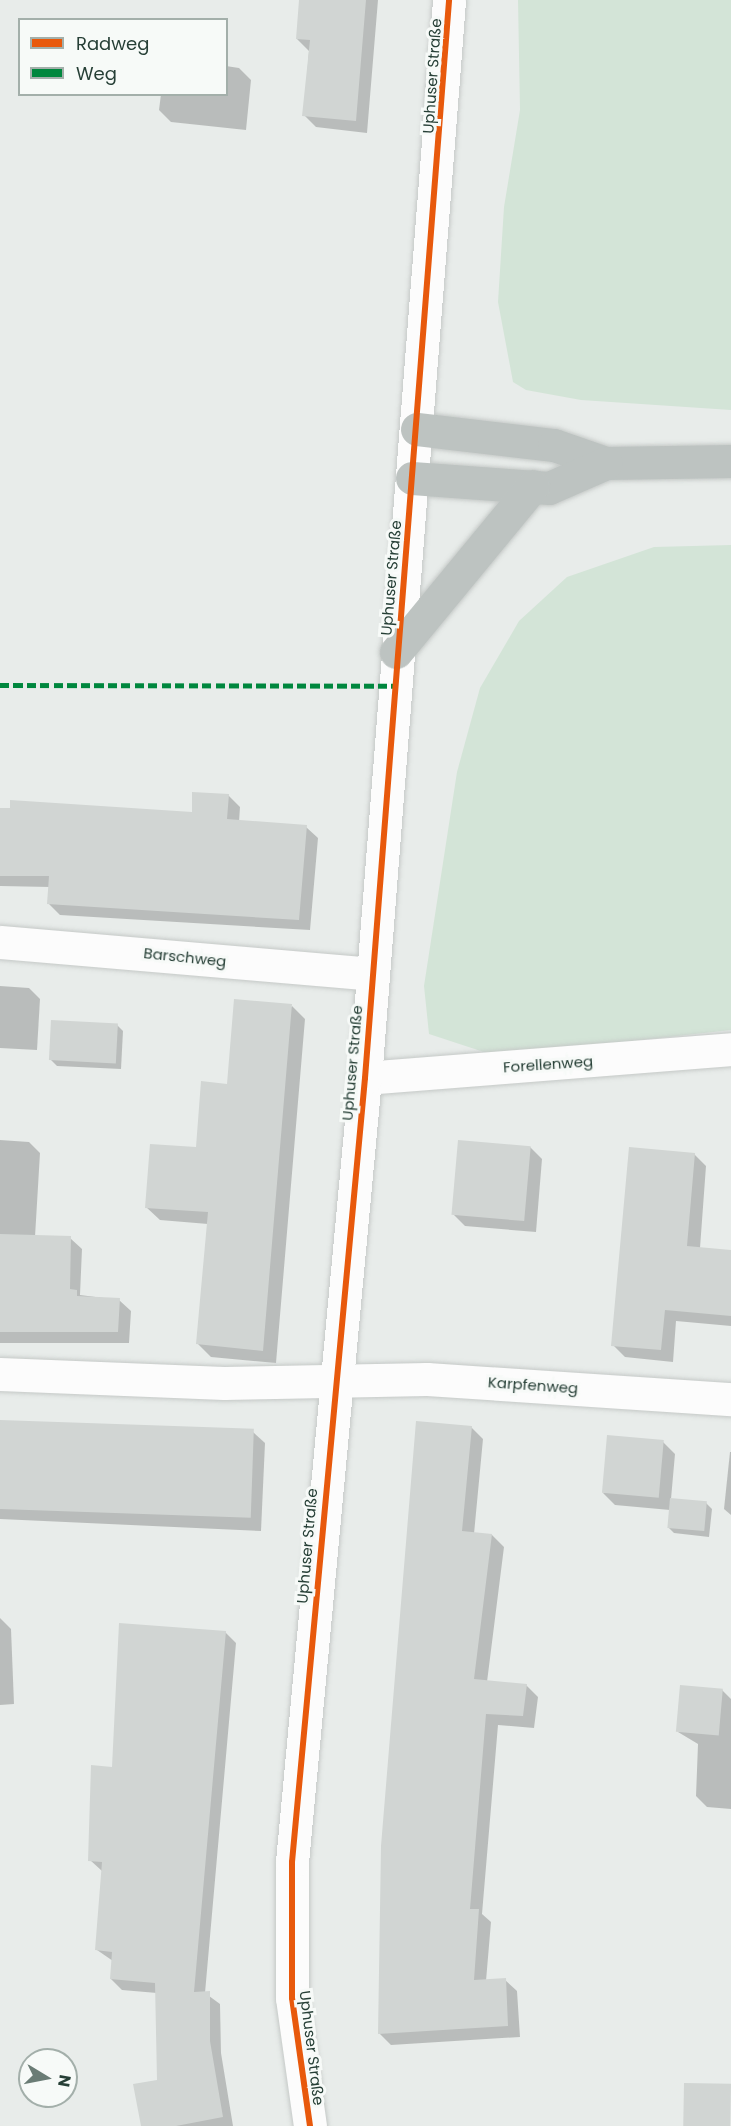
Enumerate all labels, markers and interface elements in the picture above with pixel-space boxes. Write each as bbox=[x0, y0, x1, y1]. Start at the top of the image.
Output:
legend bbox=[18, 18, 228, 96]
street label: Uphuser Straße bbox=[419, 18, 445, 134]
text: Radweg bbox=[76, 31, 149, 56]
text: Weg bbox=[76, 61, 117, 86]
street label: Uphuser Straße bbox=[377, 520, 405, 636]
street label: Barschweg bbox=[143, 944, 227, 970]
street label: Uphuser Straße bbox=[338, 1005, 366, 1121]
street label: Forellenweg bbox=[502, 1052, 594, 1076]
street label: Karpfenweg bbox=[487, 1373, 579, 1397]
street label: Uphuser Straße bbox=[293, 1488, 321, 1604]
street label: Uphuser Straße bbox=[296, 1989, 328, 2107]
north arrow bbox=[18, 2048, 78, 2108]
text: N bbox=[52, 2073, 77, 2089]

